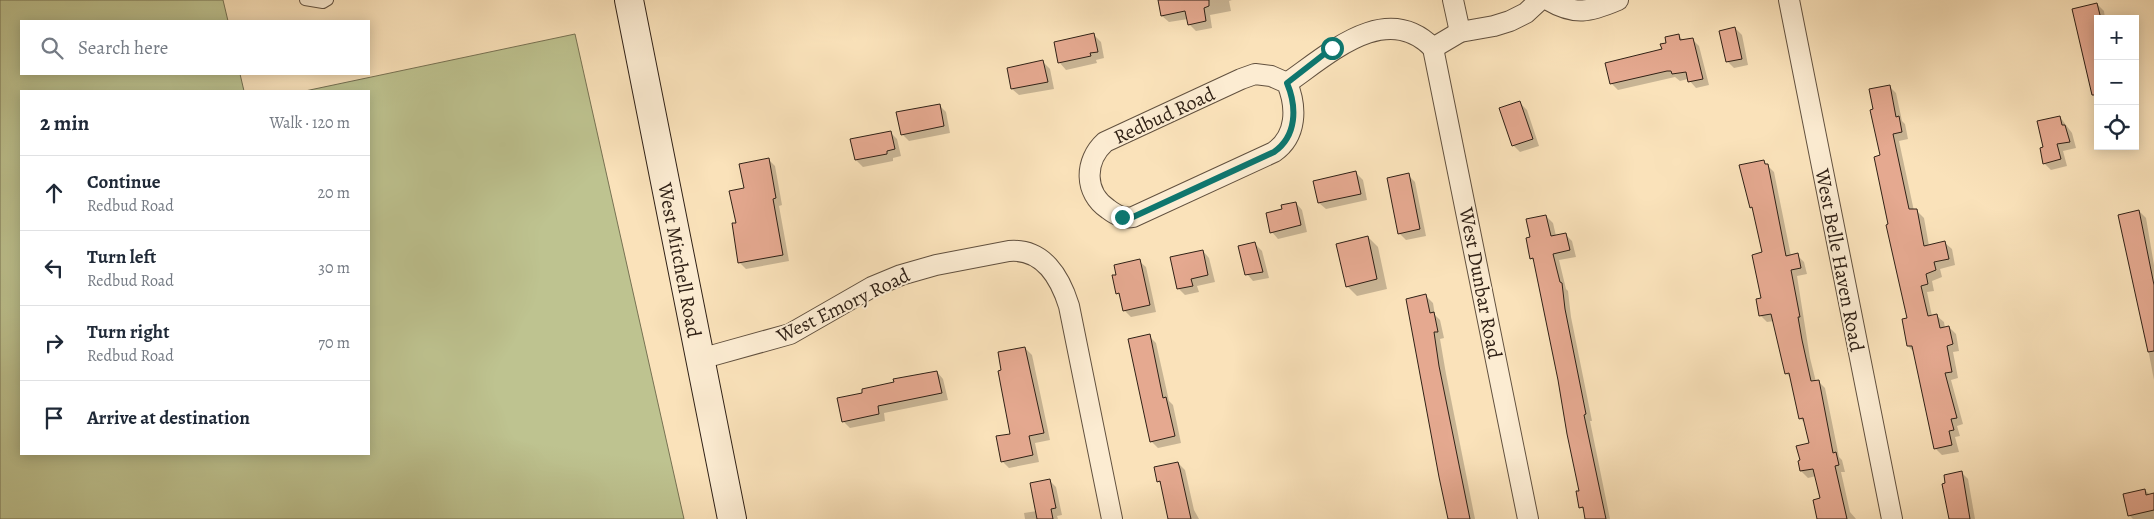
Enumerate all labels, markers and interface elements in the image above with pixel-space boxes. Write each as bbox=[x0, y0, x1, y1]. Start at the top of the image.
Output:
map controls bbox=[2094, 15, 2139, 150]
button: + bbox=[2094, 15, 2139, 60]
search box bbox=[20, 20, 370, 75]
icon: search bbox=[38, 34, 66, 62]
text: Search here bbox=[78, 35, 168, 61]
route start bbox=[1321, 37, 1344, 60]
button: − bbox=[2094, 60, 2139, 105]
street label: Redbud Road bbox=[1109, 80, 1219, 151]
button: locate bbox=[2094, 105, 2139, 150]
text: 2 min bbox=[40, 109, 89, 137]
text: Walk · 120 m bbox=[269, 112, 350, 134]
street label: West Belle Haven Road bbox=[1808, 165, 1871, 354]
text: Continue bbox=[87, 169, 161, 195]
icon: ahead bbox=[40, 179, 68, 207]
street label: West Mitchell Road bbox=[651, 179, 708, 340]
text: 20 m bbox=[317, 182, 350, 204]
text: Redbud Road bbox=[87, 195, 174, 217]
street label: West Dunbar Road bbox=[1452, 204, 1508, 361]
route end bbox=[1111, 206, 1134, 229]
text: Turn left bbox=[87, 244, 156, 270]
icon: left bbox=[40, 254, 68, 282]
text: 30 m bbox=[318, 257, 350, 279]
street label: West Emory Road bbox=[771, 261, 915, 350]
text: Redbud Road bbox=[87, 270, 174, 292]
text: Turn right bbox=[87, 319, 169, 345]
icon: right bbox=[40, 329, 68, 357]
text: 70 m bbox=[318, 332, 350, 354]
text: Redbud Road bbox=[87, 345, 174, 367]
icon: arrive bbox=[40, 404, 68, 432]
text: Arrive at destination bbox=[87, 405, 250, 431]

